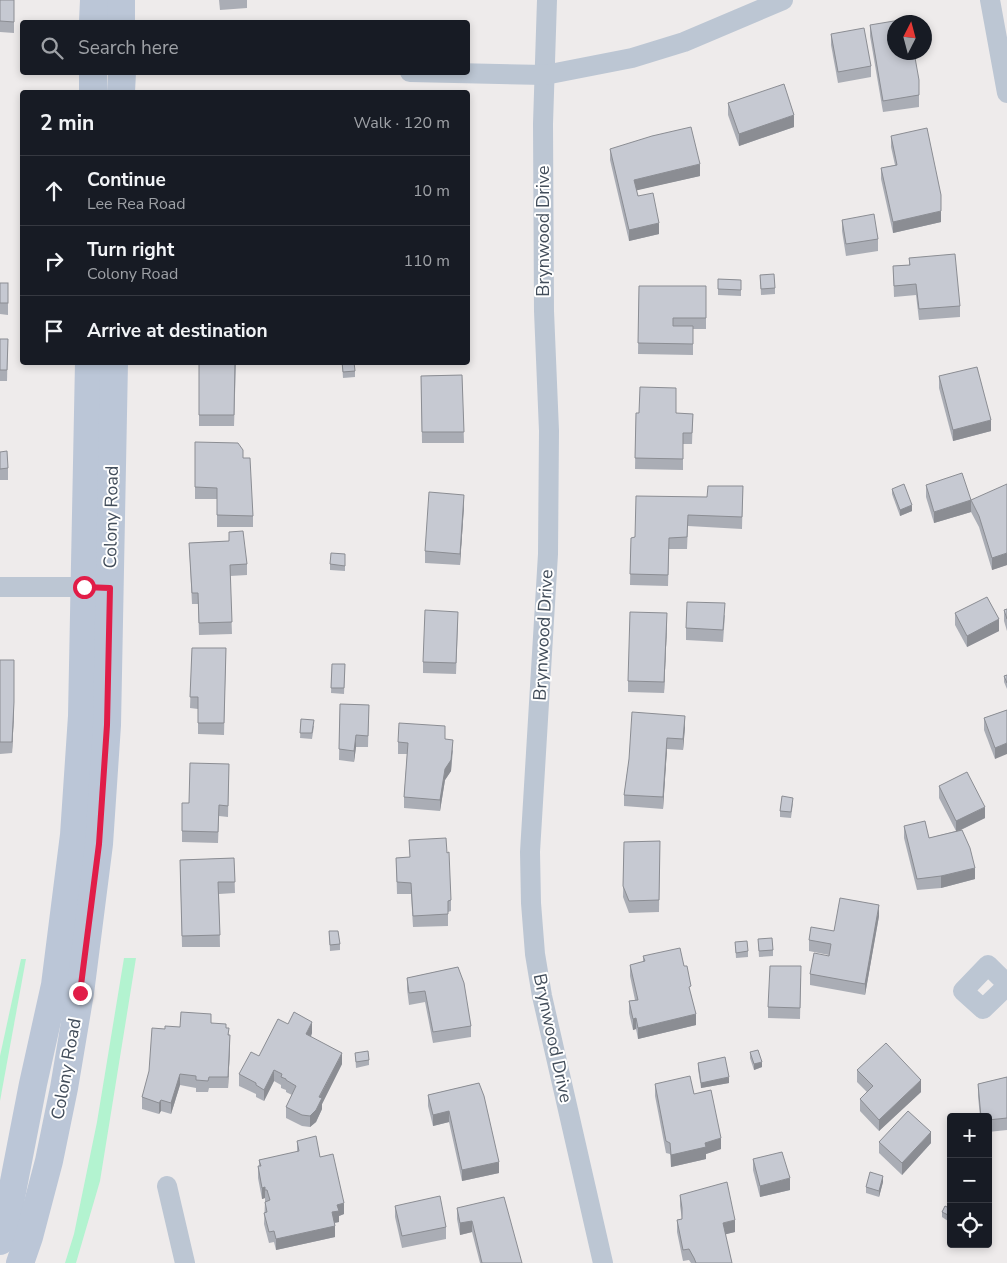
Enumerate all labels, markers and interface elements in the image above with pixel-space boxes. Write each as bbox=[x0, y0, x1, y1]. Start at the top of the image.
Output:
north arrow bbox=[887, 15, 932, 60]
search box bbox=[20, 20, 470, 75]
icon: search bbox=[38, 34, 66, 62]
text: Search here bbox=[78, 35, 179, 61]
text: 2 min bbox=[40, 109, 94, 137]
text: Walk · 120 m bbox=[354, 112, 450, 134]
street label: Brynwood Drive bbox=[531, 165, 555, 297]
text: Continue bbox=[87, 167, 166, 193]
icon: ahead bbox=[40, 177, 68, 205]
text: 10 m bbox=[413, 180, 450, 202]
text: Lee Rea Road bbox=[87, 193, 186, 215]
text: Turn right bbox=[87, 237, 174, 263]
icon: right bbox=[40, 247, 68, 275]
text: 110 m bbox=[403, 250, 450, 272]
text: Colony Road bbox=[87, 263, 178, 285]
icon: arrive bbox=[40, 317, 68, 345]
text: Arrive at destination bbox=[87, 318, 268, 344]
street label: Colony Road bbox=[98, 465, 124, 569]
street label: Brynwood Drive bbox=[528, 569, 558, 701]
route start bbox=[73, 576, 96, 599]
street label: Brynwood Drive bbox=[528, 971, 578, 1105]
route end bbox=[69, 982, 92, 1005]
street label: Colony Road bbox=[45, 1016, 87, 1122]
map controls bbox=[947, 1113, 992, 1248]
button: + bbox=[947, 1113, 992, 1158]
button: − bbox=[947, 1158, 992, 1203]
button: locate bbox=[947, 1203, 992, 1248]

